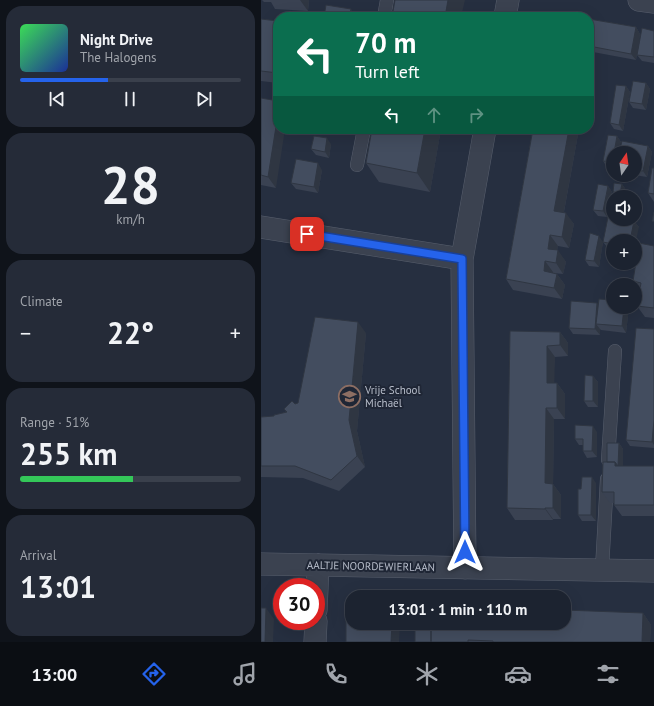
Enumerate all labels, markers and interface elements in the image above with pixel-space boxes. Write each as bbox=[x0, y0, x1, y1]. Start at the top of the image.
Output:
text: 70 m bbox=[355, 24, 416, 61]
icon: left bbox=[289, 28, 341, 80]
text: Night Drive bbox=[80, 30, 153, 49]
text: The Halogens bbox=[80, 49, 157, 66]
text: Turn left bbox=[355, 60, 420, 83]
icon: previous bbox=[46, 88, 68, 110]
icon: pause bbox=[119, 88, 141, 110]
icon: next bbox=[193, 88, 215, 110]
icon: left bbox=[381, 104, 403, 126]
icon: ahead bbox=[423, 104, 445, 126]
icon: right bbox=[465, 104, 487, 126]
north arrow bbox=[606, 146, 642, 182]
map controls bbox=[606, 146, 642, 314]
text: 28 bbox=[101, 151, 160, 218]
button: sound bbox=[606, 190, 642, 226]
text: km/h bbox=[116, 211, 145, 228]
pin bbox=[290, 217, 324, 251]
icon: arrive bbox=[296, 223, 318, 245]
button: + bbox=[606, 234, 642, 270]
button: − bbox=[606, 278, 642, 314]
text: Climate bbox=[20, 293, 63, 310]
text: 22° bbox=[107, 313, 154, 352]
text: − bbox=[20, 319, 31, 347]
text: + bbox=[230, 319, 241, 347]
school or university icon: Vrije School Michaël bbox=[337, 383, 363, 409]
place label: Vrije School Michaël bbox=[364, 383, 421, 410]
text: Range · 51% bbox=[20, 414, 89, 431]
text: 255 km bbox=[20, 434, 118, 473]
position arrow bbox=[444, 531, 486, 573]
text: Arrival bbox=[20, 547, 56, 564]
street label: AALTJE NOORDEWIERLAAN bbox=[307, 558, 435, 574]
text: 13:01 bbox=[20, 567, 96, 606]
speed limit sign: 30 bbox=[273, 578, 325, 630]
text: 13:01 · 1 min · 110 m bbox=[389, 600, 527, 619]
icon: directions bbox=[140, 660, 168, 688]
icon: music bbox=[231, 660, 259, 688]
icon: phone bbox=[322, 660, 350, 688]
icon: climate bbox=[413, 660, 441, 688]
icon: car bbox=[504, 660, 532, 688]
icon: filters bbox=[594, 660, 622, 688]
text: 13:00 bbox=[31, 663, 77, 686]

